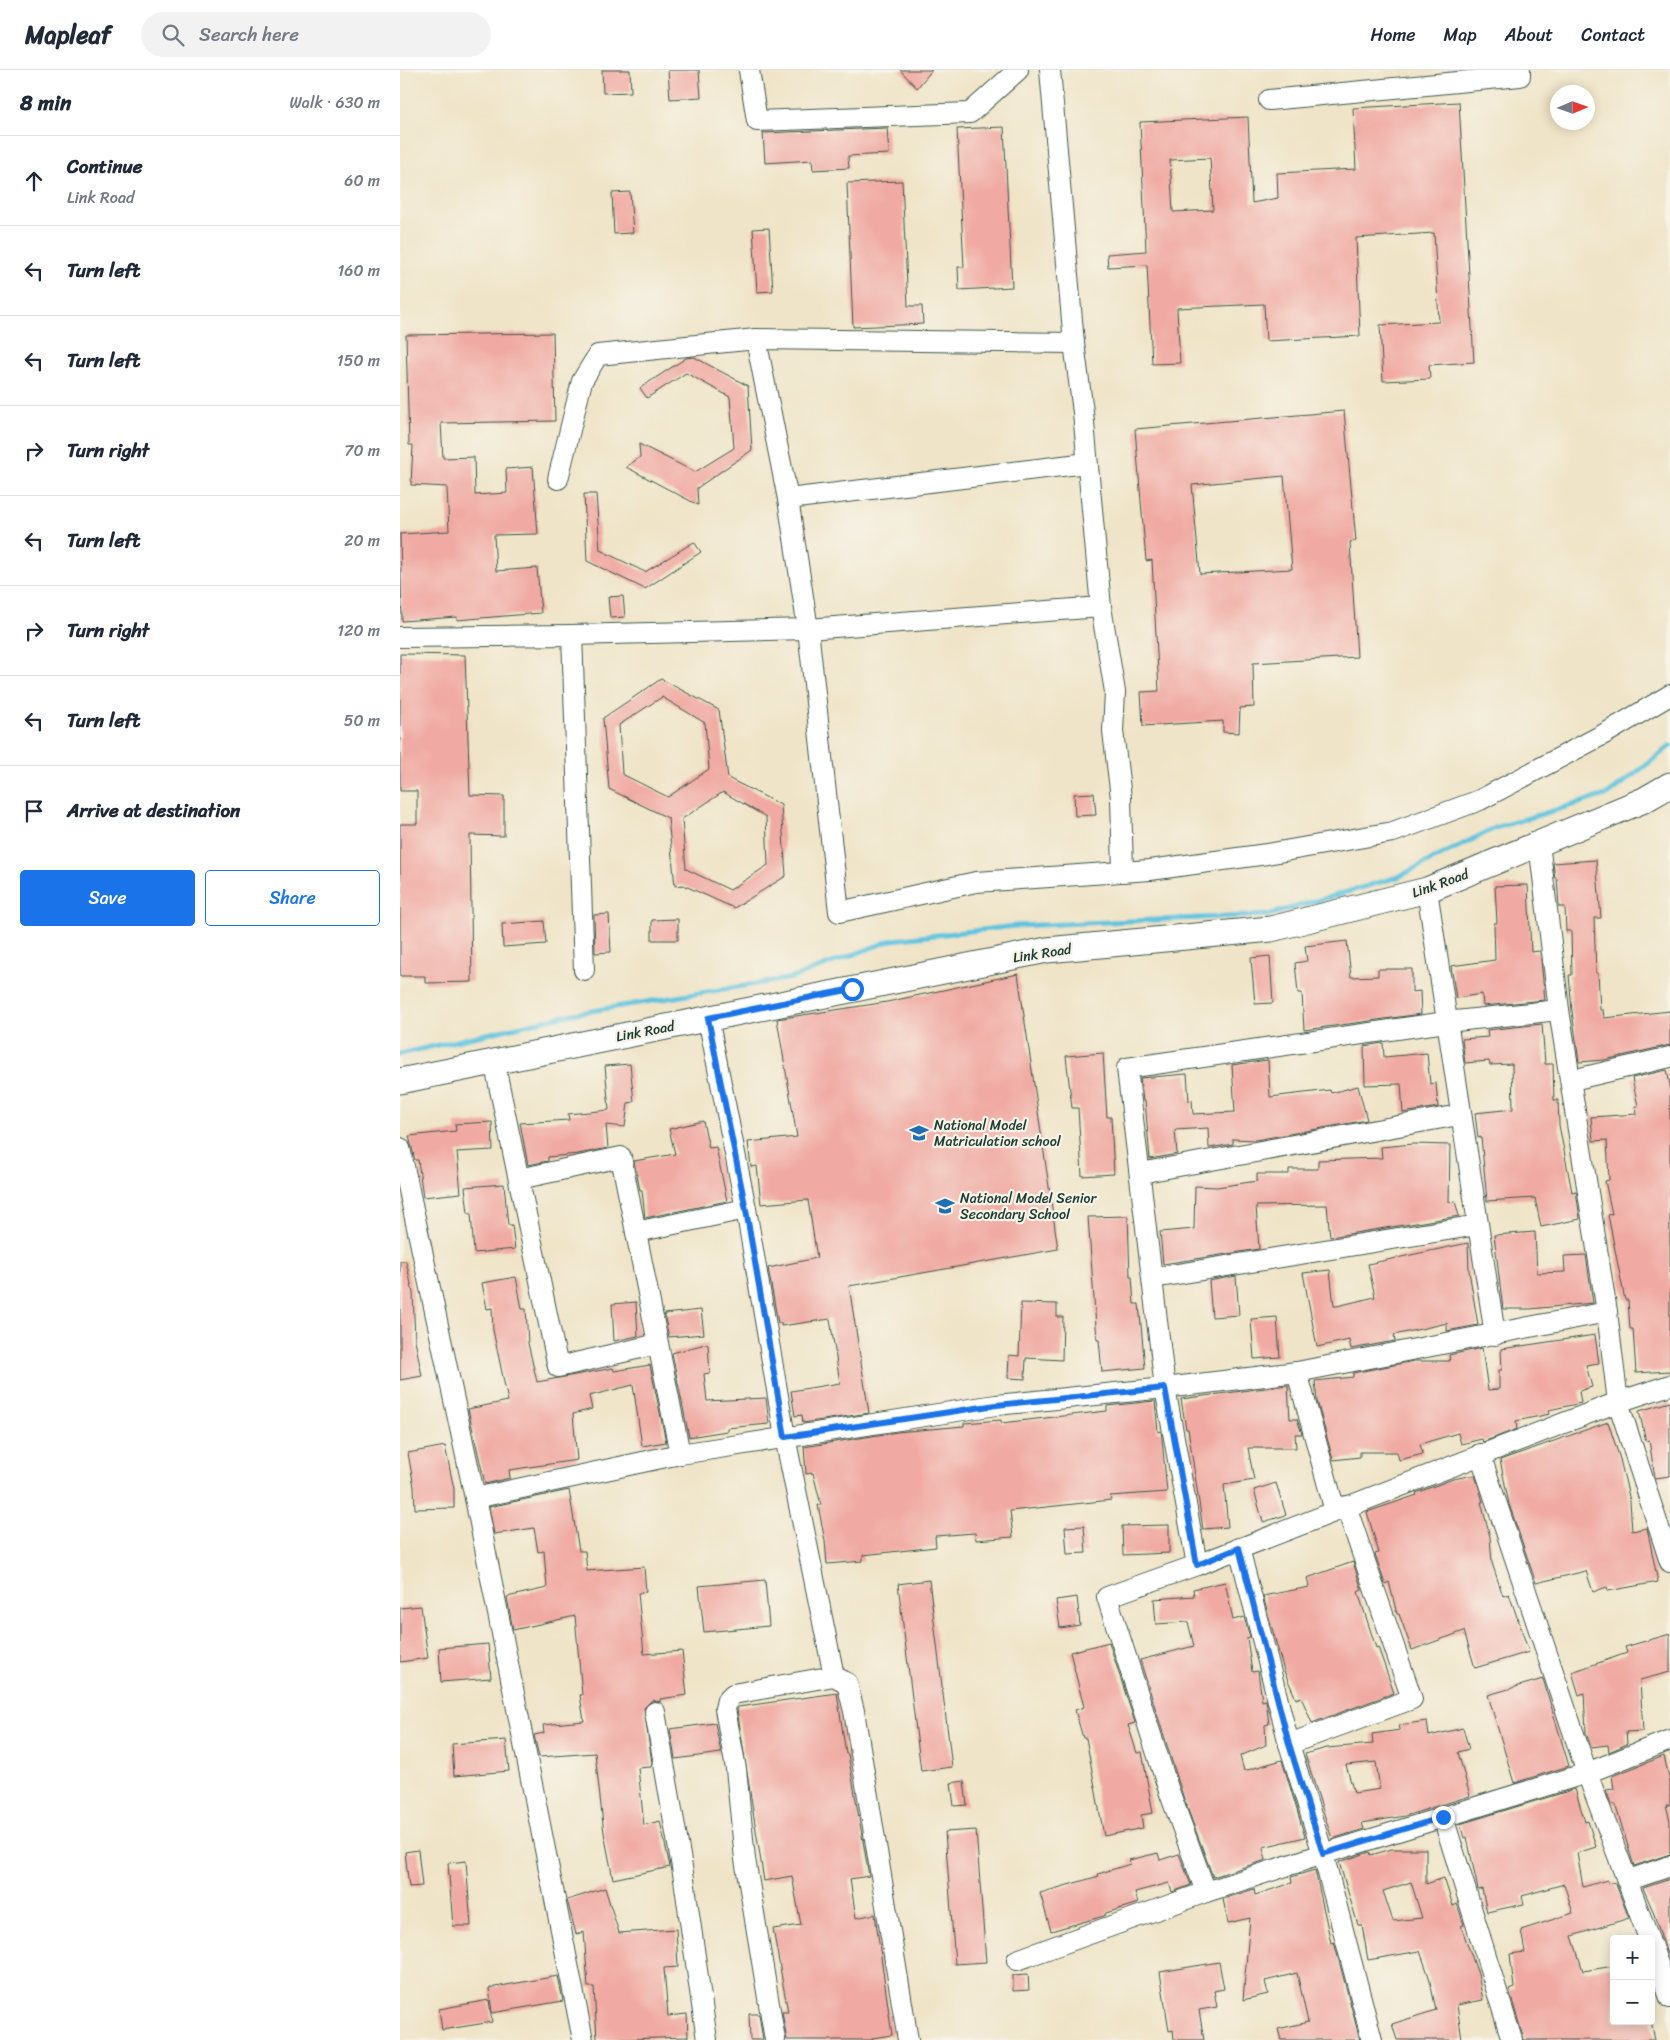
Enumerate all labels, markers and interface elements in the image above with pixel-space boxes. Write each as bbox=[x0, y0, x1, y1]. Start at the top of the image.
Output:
search box bbox=[141, 12, 491, 57]
text: Mapleaf bbox=[25, 14, 111, 56]
text: Search here bbox=[199, 18, 299, 51]
text: Home bbox=[1371, 19, 1416, 51]
text: Map bbox=[1444, 19, 1477, 51]
text: About bbox=[1505, 19, 1553, 51]
text: Contact bbox=[1581, 19, 1645, 51]
icon: search bbox=[159, 21, 187, 49]
text: 8 min bbox=[20, 84, 71, 122]
north arrow bbox=[1550, 85, 1595, 130]
text: Walk · 630 m bbox=[290, 88, 380, 117]
text: Continue bbox=[67, 150, 143, 183]
text: 60 m bbox=[344, 166, 380, 195]
icon: ahead bbox=[20, 167, 48, 195]
text: Link Road bbox=[67, 183, 134, 212]
text: Turn left bbox=[67, 254, 140, 287]
text: 160 m bbox=[337, 256, 380, 285]
icon: left bbox=[20, 257, 48, 285]
text: Turn left bbox=[67, 344, 140, 377]
text: 150 m bbox=[337, 346, 380, 375]
icon: left bbox=[20, 347, 48, 375]
text: Turn right bbox=[67, 434, 149, 467]
text: 70 m bbox=[344, 436, 380, 465]
icon: right bbox=[20, 437, 48, 465]
text: Turn left bbox=[67, 524, 140, 557]
text: 20 m bbox=[344, 526, 380, 555]
icon: left bbox=[20, 527, 48, 555]
text: Turn right bbox=[67, 614, 149, 647]
text: 120 m bbox=[337, 616, 380, 645]
icon: right bbox=[20, 617, 48, 645]
text: Turn left bbox=[67, 704, 140, 737]
text: 50 m bbox=[344, 706, 380, 735]
icon: left bbox=[20, 707, 48, 735]
text: Arrive at destination bbox=[67, 794, 240, 827]
icon: arrive bbox=[20, 797, 48, 825]
street label: Link Road bbox=[1408, 861, 1474, 905]
button: Save bbox=[20, 870, 195, 926]
button: Share bbox=[205, 870, 380, 926]
street label: Link Road bbox=[1011, 936, 1075, 970]
route start bbox=[841, 978, 864, 1001]
street label: Link Road bbox=[614, 1013, 678, 1049]
place label: National Model Matriculation school bbox=[934, 1113, 1062, 1154]
school or university icon: National Model Matriculation school bbox=[908, 1122, 930, 1144]
place label: National Model Senior Secondary School bbox=[960, 1186, 1098, 1227]
school or university icon: National Model Senior Secondary School bbox=[934, 1195, 956, 1217]
route end bbox=[1432, 1806, 1455, 1829]
map controls bbox=[1610, 1935, 1655, 2025]
button: + bbox=[1610, 1935, 1655, 1980]
button: − bbox=[1610, 1980, 1655, 2025]

